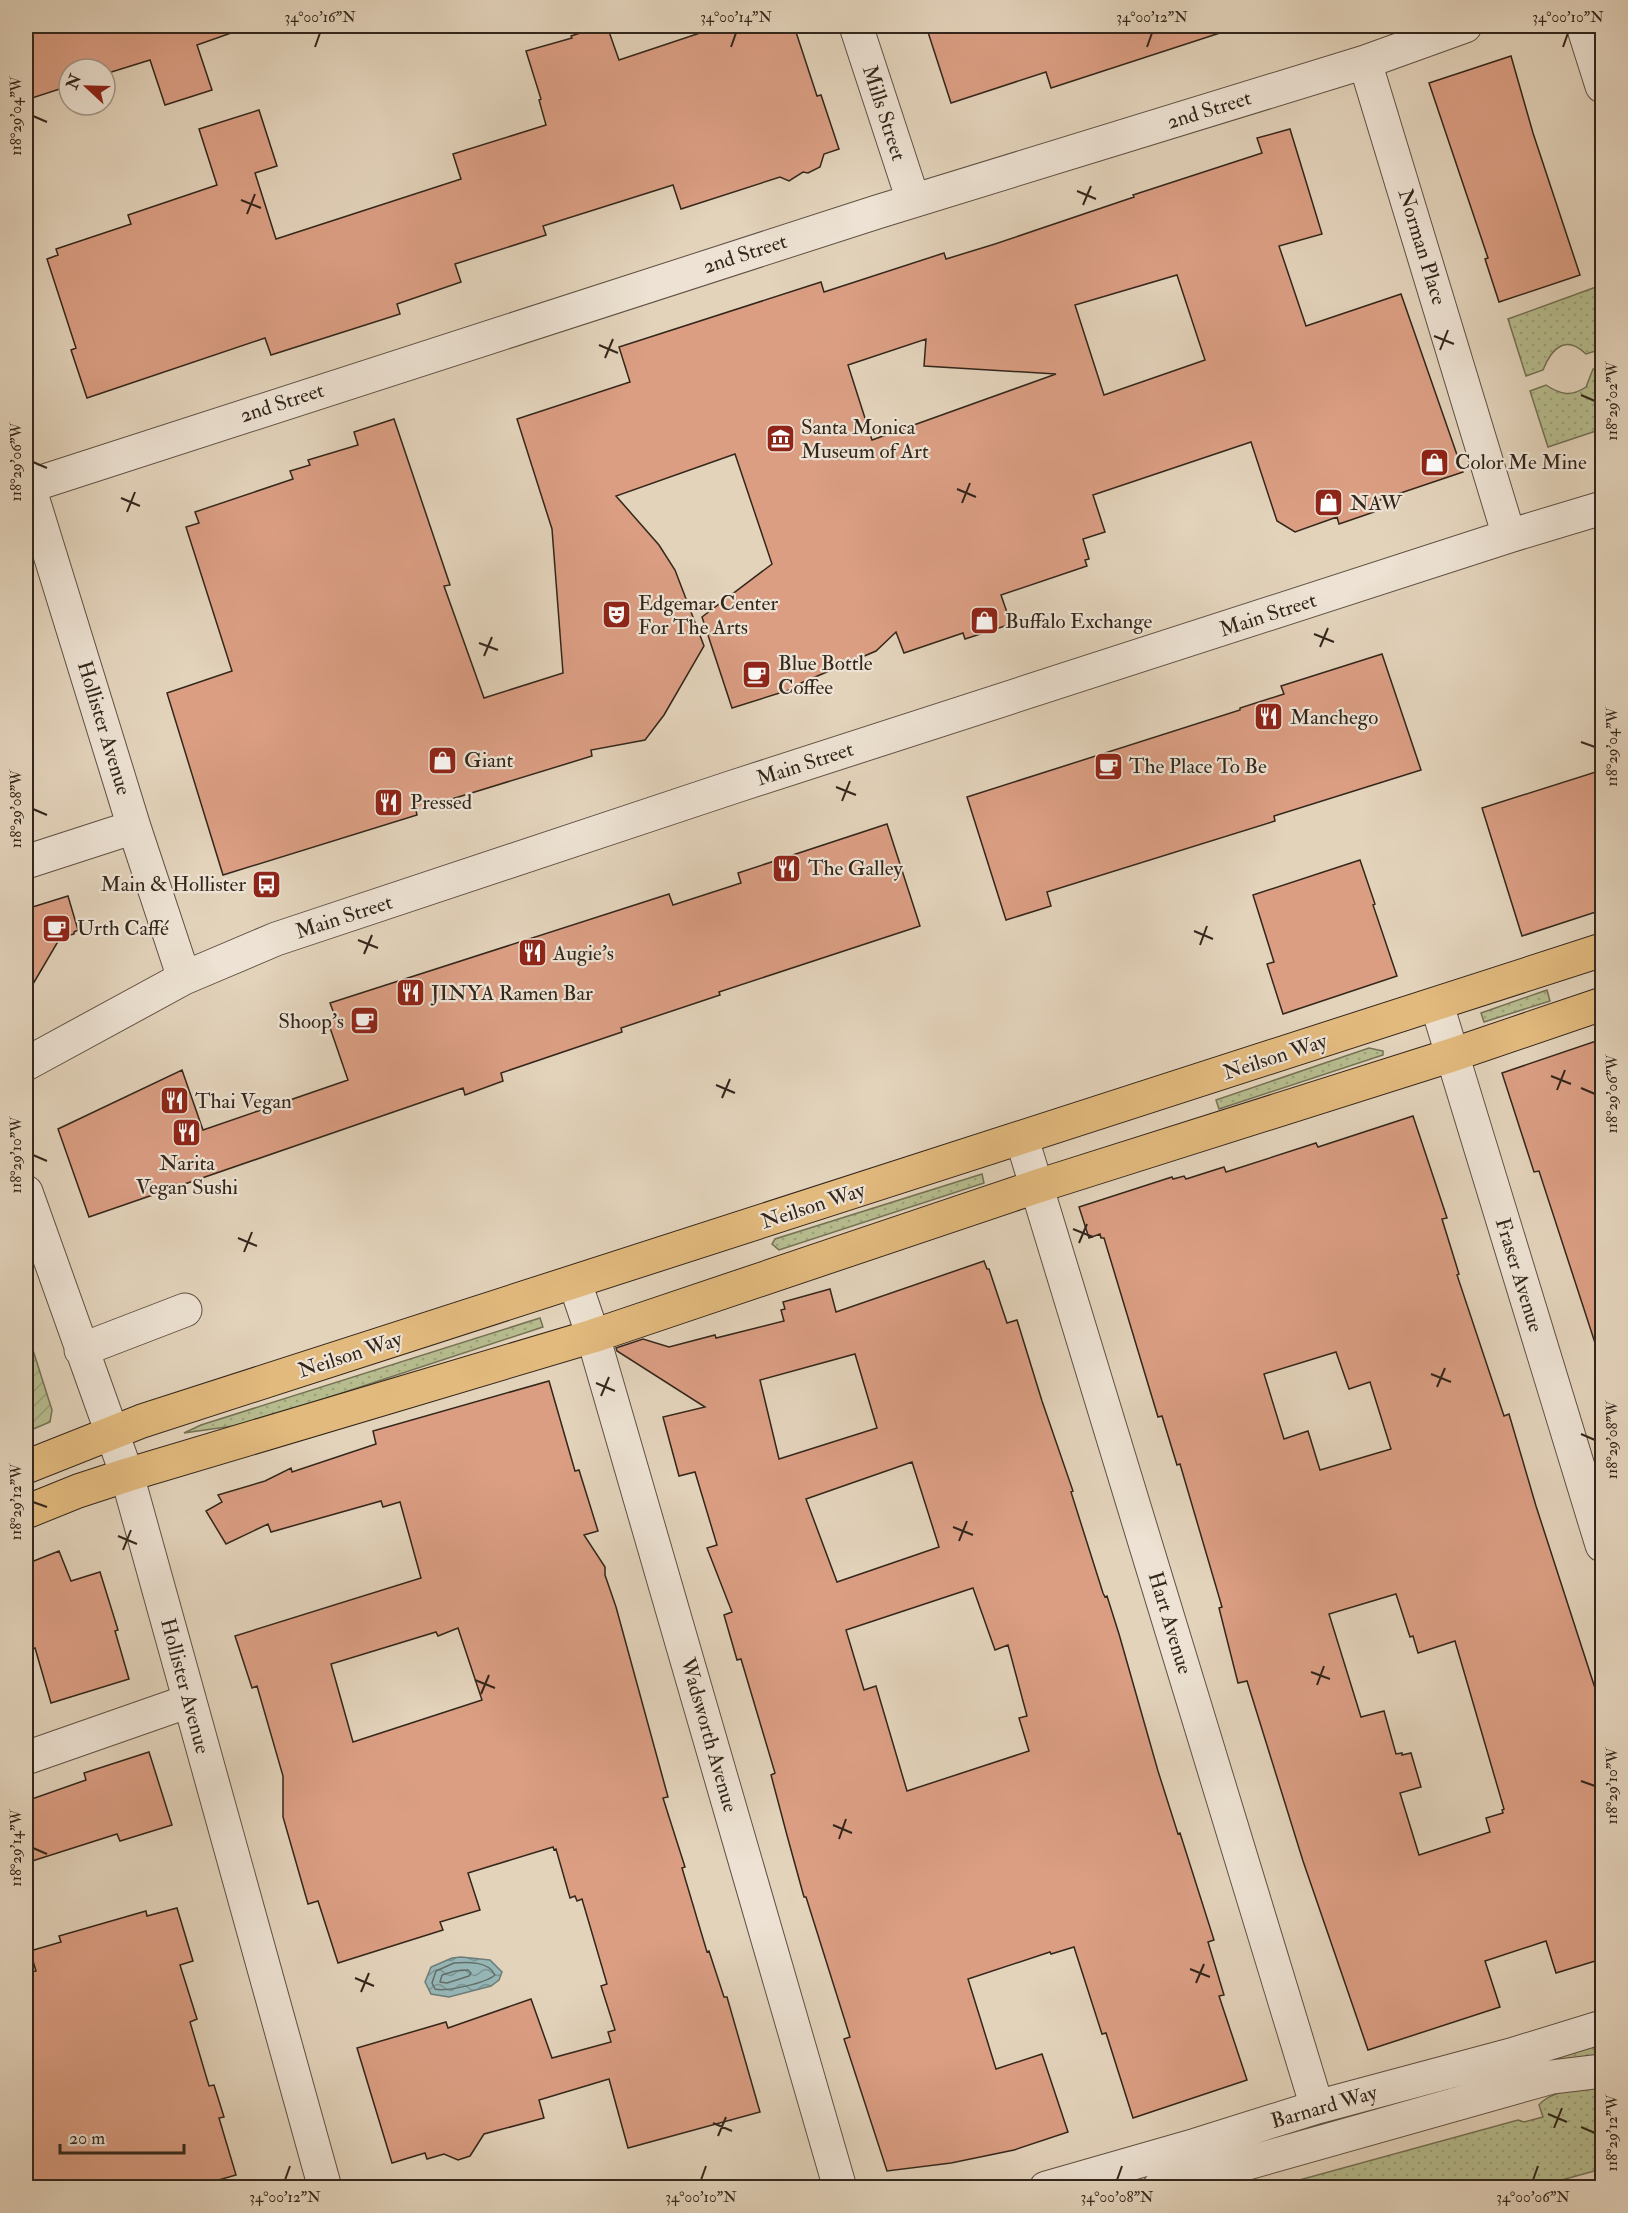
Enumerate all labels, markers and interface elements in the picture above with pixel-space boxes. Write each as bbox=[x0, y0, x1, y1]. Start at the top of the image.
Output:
text: 34°00'16"N bbox=[284, 8, 356, 27]
text: 34°00'14"N bbox=[700, 8, 772, 27]
text: 34°00'12"N bbox=[1116, 8, 1188, 27]
text: 34°00'10"N bbox=[1532, 8, 1604, 27]
north arrow bbox=[57, 57, 117, 117]
street label: Mills Street bbox=[856, 62, 912, 164]
text: N bbox=[62, 71, 86, 93]
text: 118°29'04"W bbox=[7, 75, 26, 156]
street label: 2nd Street bbox=[1164, 84, 1255, 136]
street label: Norman Place bbox=[1392, 186, 1453, 309]
street label: 2nd Street bbox=[700, 228, 791, 280]
text: 118°29'02"W bbox=[1603, 361, 1622, 441]
street label: 2nd Street bbox=[237, 377, 328, 429]
place label: Santa Monica Museum of Art bbox=[801, 414, 929, 465]
text: 118°29'06"W bbox=[7, 422, 26, 502]
museum icon: Santa Monica Museum of Art bbox=[764, 423, 796, 455]
shop icon: Color Me Mine bbox=[1418, 446, 1450, 478]
place label: Color Me Mine bbox=[1455, 449, 1587, 476]
shop icon: NAW bbox=[1313, 487, 1345, 519]
place label: NAW bbox=[1350, 490, 1402, 517]
street label: Main Street bbox=[1216, 587, 1320, 643]
place label: Edgemar Center For The Arts bbox=[638, 590, 778, 641]
theatre icon: Edgemar Center For The Arts bbox=[601, 599, 633, 631]
shop icon: Buffalo Exchange bbox=[968, 605, 1000, 637]
place label: Buffalo Exchange bbox=[1005, 608, 1153, 635]
place label: Blue Bottle Coffee bbox=[778, 650, 873, 701]
street label: Hollister Avenue bbox=[71, 658, 137, 799]
cafe icon: Blue Bottle Coffee bbox=[741, 659, 773, 691]
restaurant icon: Manchego bbox=[1253, 701, 1285, 733]
place label: Manchego bbox=[1290, 704, 1378, 731]
text: 118°29'04"W bbox=[1603, 706, 1622, 787]
street label: Main Street bbox=[753, 736, 857, 792]
shop icon: Giant bbox=[427, 744, 459, 776]
place label: Giant bbox=[464, 747, 514, 774]
cafe icon: The Place To Be bbox=[1092, 750, 1124, 782]
place label: The Place To Be bbox=[1129, 753, 1267, 780]
text: 118°29'08"W bbox=[7, 769, 26, 848]
restaurant icon: Pressed bbox=[373, 786, 405, 818]
place label: Pressed bbox=[410, 789, 473, 816]
restaurant icon: The Galley bbox=[771, 852, 803, 884]
place label: The Galley bbox=[808, 855, 904, 882]
bus stop icon: Main & Hollister bbox=[251, 868, 283, 900]
place label: Main & Hollister bbox=[100, 871, 246, 898]
street label: Main Street bbox=[292, 889, 396, 945]
cafe icon: Urth Caffé bbox=[40, 912, 72, 944]
place label: Urth Caffé bbox=[77, 915, 169, 942]
restaurant icon: Augie's bbox=[516, 937, 548, 969]
place label: Augie's bbox=[552, 940, 614, 967]
restaurant icon: JINYA Ramen Bar bbox=[394, 977, 426, 1009]
place label: JINYA Ramen Bar bbox=[430, 980, 593, 1007]
cafe icon: Shoop's bbox=[349, 1005, 381, 1037]
place label: Shoop's bbox=[278, 1008, 344, 1035]
street label: Neilson Way bbox=[1220, 1027, 1331, 1087]
text: 118°29'06"W bbox=[1603, 1054, 1622, 1134]
restaurant icon: Thai Vegan bbox=[158, 1085, 190, 1117]
place label: Thai Vegan bbox=[195, 1088, 292, 1115]
text: 118°29'10"W bbox=[7, 1116, 26, 1193]
restaurant icon: Narita Vegan Sushi bbox=[171, 1116, 203, 1148]
place label: Narita Vegan Sushi bbox=[136, 1150, 239, 1201]
street label: Neilson Way bbox=[758, 1176, 869, 1236]
street label: Fraser Avenue bbox=[1489, 1215, 1549, 1336]
street label: Neilson Way bbox=[295, 1325, 406, 1385]
text: 118°29'08"W bbox=[1603, 1400, 1622, 1479]
text: 118°29'12"W bbox=[7, 1463, 26, 1540]
street label: Hart Avenue bbox=[1142, 1569, 1198, 1678]
street label: Hollister Avenue bbox=[154, 1615, 216, 1757]
street label: Wadsworth Avenue bbox=[674, 1654, 744, 1816]
text: 118°29'10"W bbox=[1603, 1747, 1622, 1824]
text: 118°29'14"W bbox=[7, 1809, 26, 1887]
street label: Barnard Way bbox=[1268, 2079, 1381, 2135]
text: 118°29'12"W bbox=[1603, 2094, 1622, 2171]
scale bar bbox=[60, 2117, 184, 2155]
text: 20 m bbox=[69, 2127, 105, 2150]
text: 34°00'12"N bbox=[249, 2188, 321, 2207]
text: 34°00'10"N bbox=[665, 2188, 737, 2207]
text: 34°00'08"N bbox=[1080, 2188, 1154, 2207]
text: 34°00'06"N bbox=[1496, 2188, 1570, 2207]

